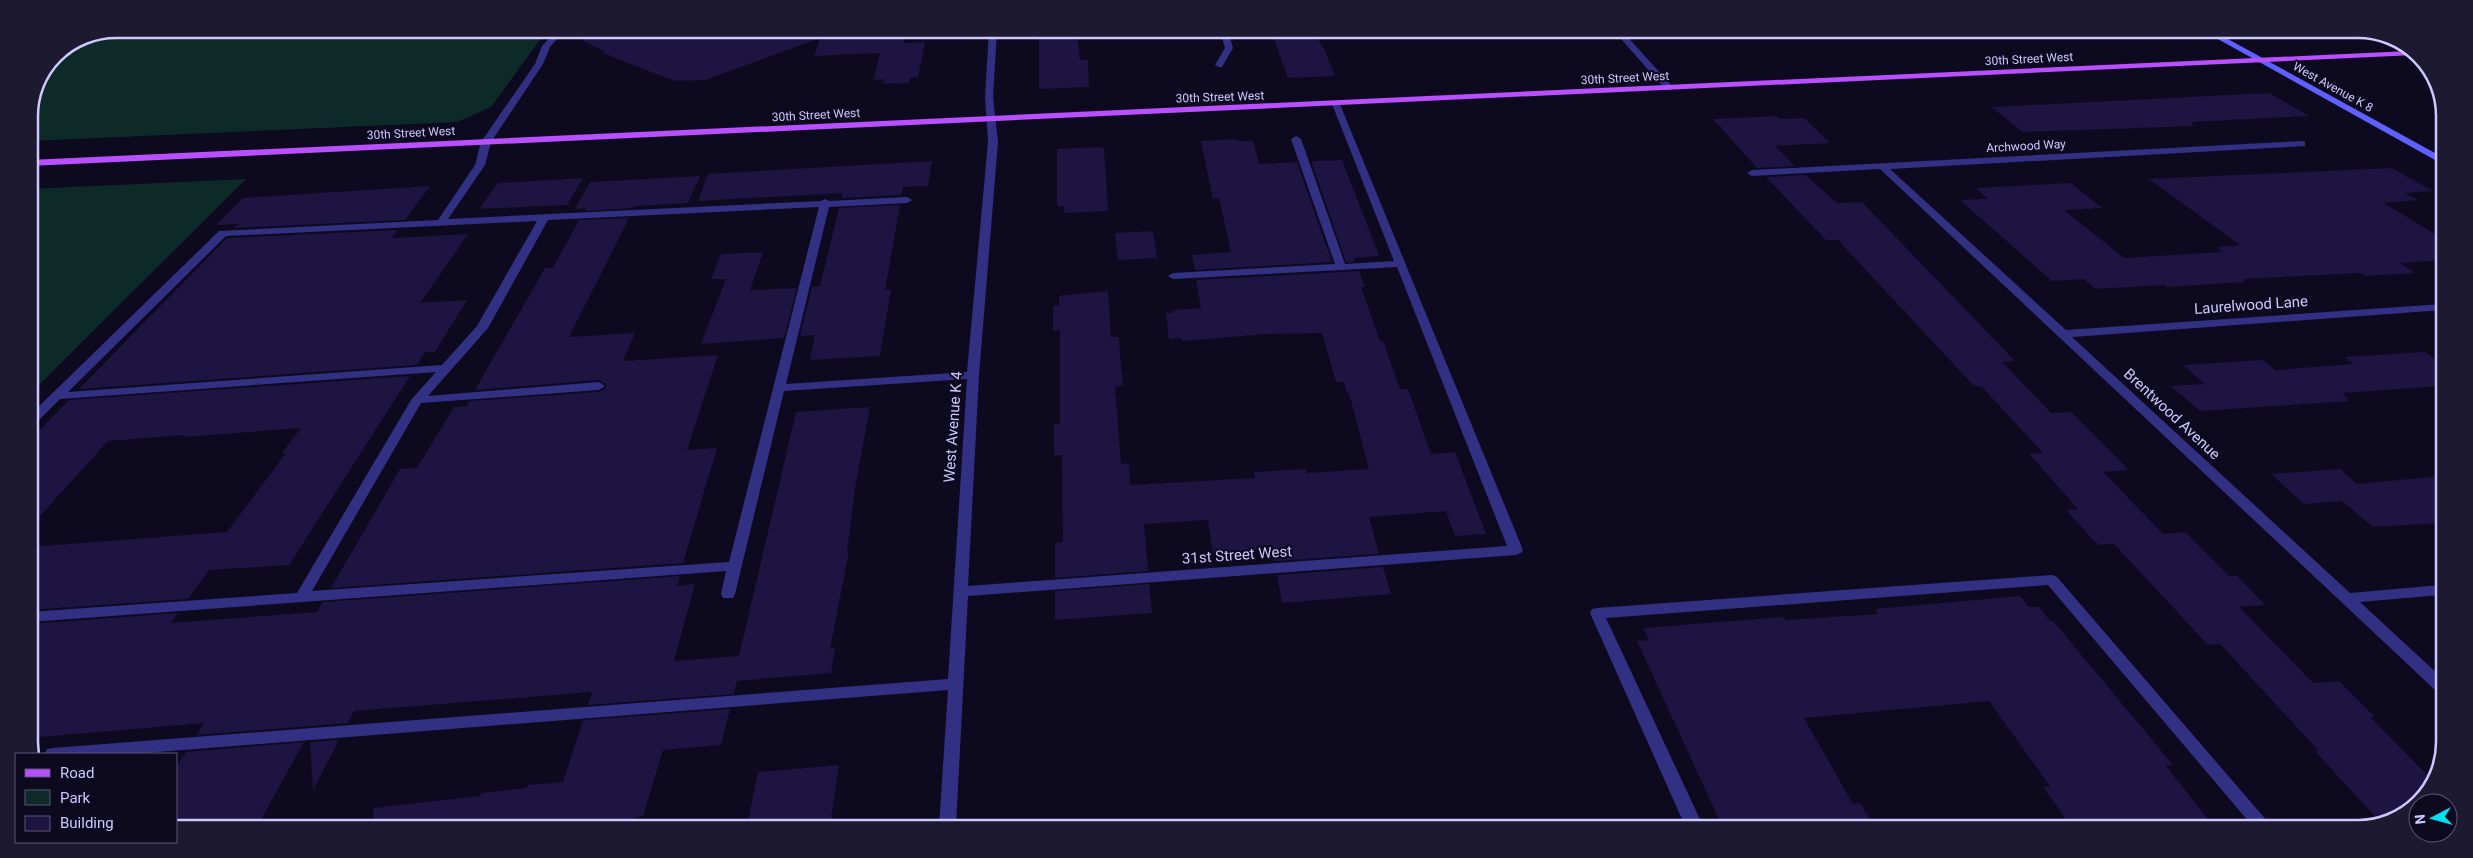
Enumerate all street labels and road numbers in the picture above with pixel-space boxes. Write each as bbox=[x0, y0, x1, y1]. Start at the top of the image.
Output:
street label: 30th Street West bbox=[1984, 50, 2074, 68]
street label: West Avenue K 8 bbox=[2291, 59, 2376, 115]
street label: 30th Street West bbox=[1580, 69, 1670, 87]
street label: 30th Street West bbox=[1175, 88, 1265, 106]
street label: 30th Street West bbox=[771, 106, 861, 124]
street label: 30th Street West bbox=[366, 124, 456, 142]
street label: Archwood Way bbox=[1986, 137, 2066, 155]
street label: Laurelwood Lane bbox=[2193, 292, 2309, 318]
street label: Brentwood Avenue bbox=[2120, 365, 2224, 463]
street label: West Avenue K 4 bbox=[940, 370, 966, 483]
street label: 31st Street West bbox=[1181, 542, 1293, 568]

